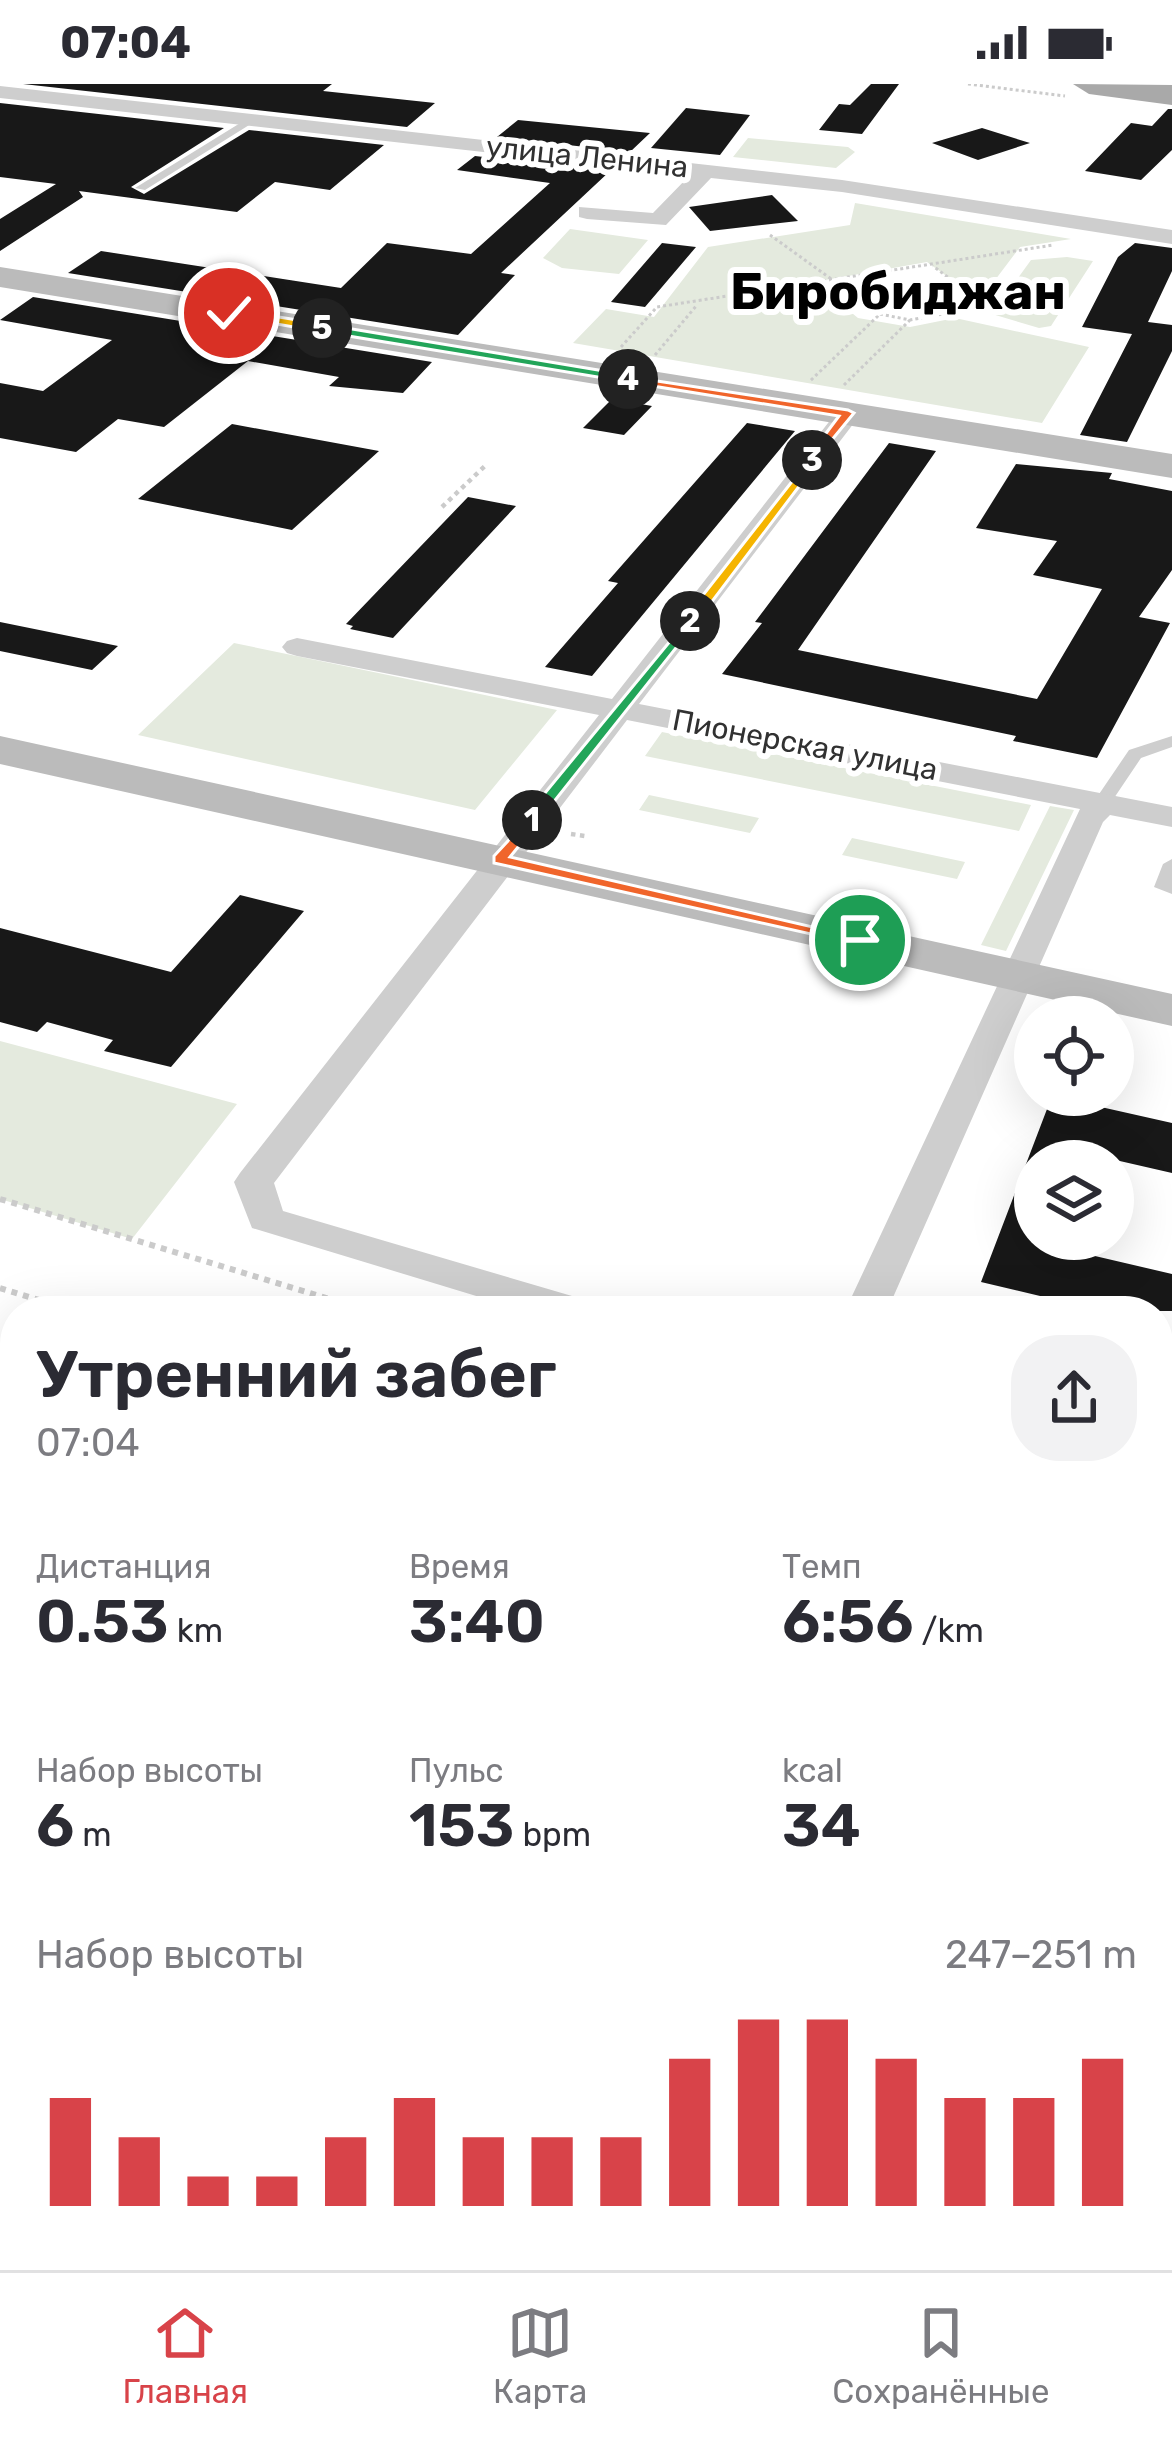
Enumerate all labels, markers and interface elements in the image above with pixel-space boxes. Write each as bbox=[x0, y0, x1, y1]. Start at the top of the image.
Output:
text: 07:04 bbox=[60, 16, 191, 69]
street label: улица Ленина bbox=[484, 128, 690, 186]
district label: Биробиджан bbox=[730, 261, 1066, 322]
pin bbox=[178, 262, 280, 364]
icon: check bbox=[196, 280, 262, 346]
pin: 5 bbox=[292, 298, 352, 358]
text: 5 bbox=[311, 308, 333, 347]
pin: 4 bbox=[598, 349, 658, 409]
text: 4 bbox=[617, 359, 639, 398]
pin: 3 bbox=[782, 430, 842, 490]
text: 3 bbox=[801, 440, 823, 479]
pin: 2 bbox=[660, 591, 720, 651]
text: 2 bbox=[679, 601, 701, 640]
street label: Пионерская улица bbox=[670, 702, 940, 788]
pin: 1 bbox=[502, 790, 562, 850]
text: 1 bbox=[524, 800, 540, 839]
pin bbox=[809, 889, 911, 991]
icon: arrive bbox=[827, 907, 893, 973]
map controls bbox=[1014, 996, 1134, 1260]
button: locate bbox=[1014, 996, 1134, 1116]
button: layers bbox=[1014, 1140, 1134, 1260]
text: Утренний забег bbox=[36, 1335, 557, 1414]
button: share bbox=[1011, 1335, 1137, 1461]
text: 07:04 bbox=[36, 1420, 140, 1466]
text: Дистанция bbox=[36, 1547, 211, 1586]
text: Время bbox=[409, 1547, 510, 1586]
text: Темп bbox=[782, 1547, 862, 1586]
text: 0.53 bbox=[36, 1586, 169, 1657]
text: 3:40 bbox=[409, 1586, 545, 1657]
text: 6:56 bbox=[782, 1586, 913, 1657]
text: km bbox=[169, 1611, 223, 1650]
text: /km bbox=[913, 1611, 984, 1650]
text: Набор высоты bbox=[36, 1751, 263, 1790]
text: Пульс bbox=[409, 1751, 504, 1790]
text: kcal bbox=[782, 1751, 843, 1790]
text: 6 bbox=[36, 1790, 74, 1861]
text: 153 bbox=[409, 1790, 514, 1861]
text: 34 bbox=[782, 1790, 861, 1861]
text: m bbox=[74, 1815, 112, 1854]
text: bpm bbox=[514, 1815, 591, 1854]
text: Набор высоты bbox=[36, 1932, 304, 1978]
text: 247–251 m bbox=[945, 1932, 1137, 1978]
tab: Главная bbox=[123, 2300, 248, 2411]
tab: Карта bbox=[493, 2300, 587, 2411]
tab: Сохранённые bbox=[832, 2300, 1049, 2411]

